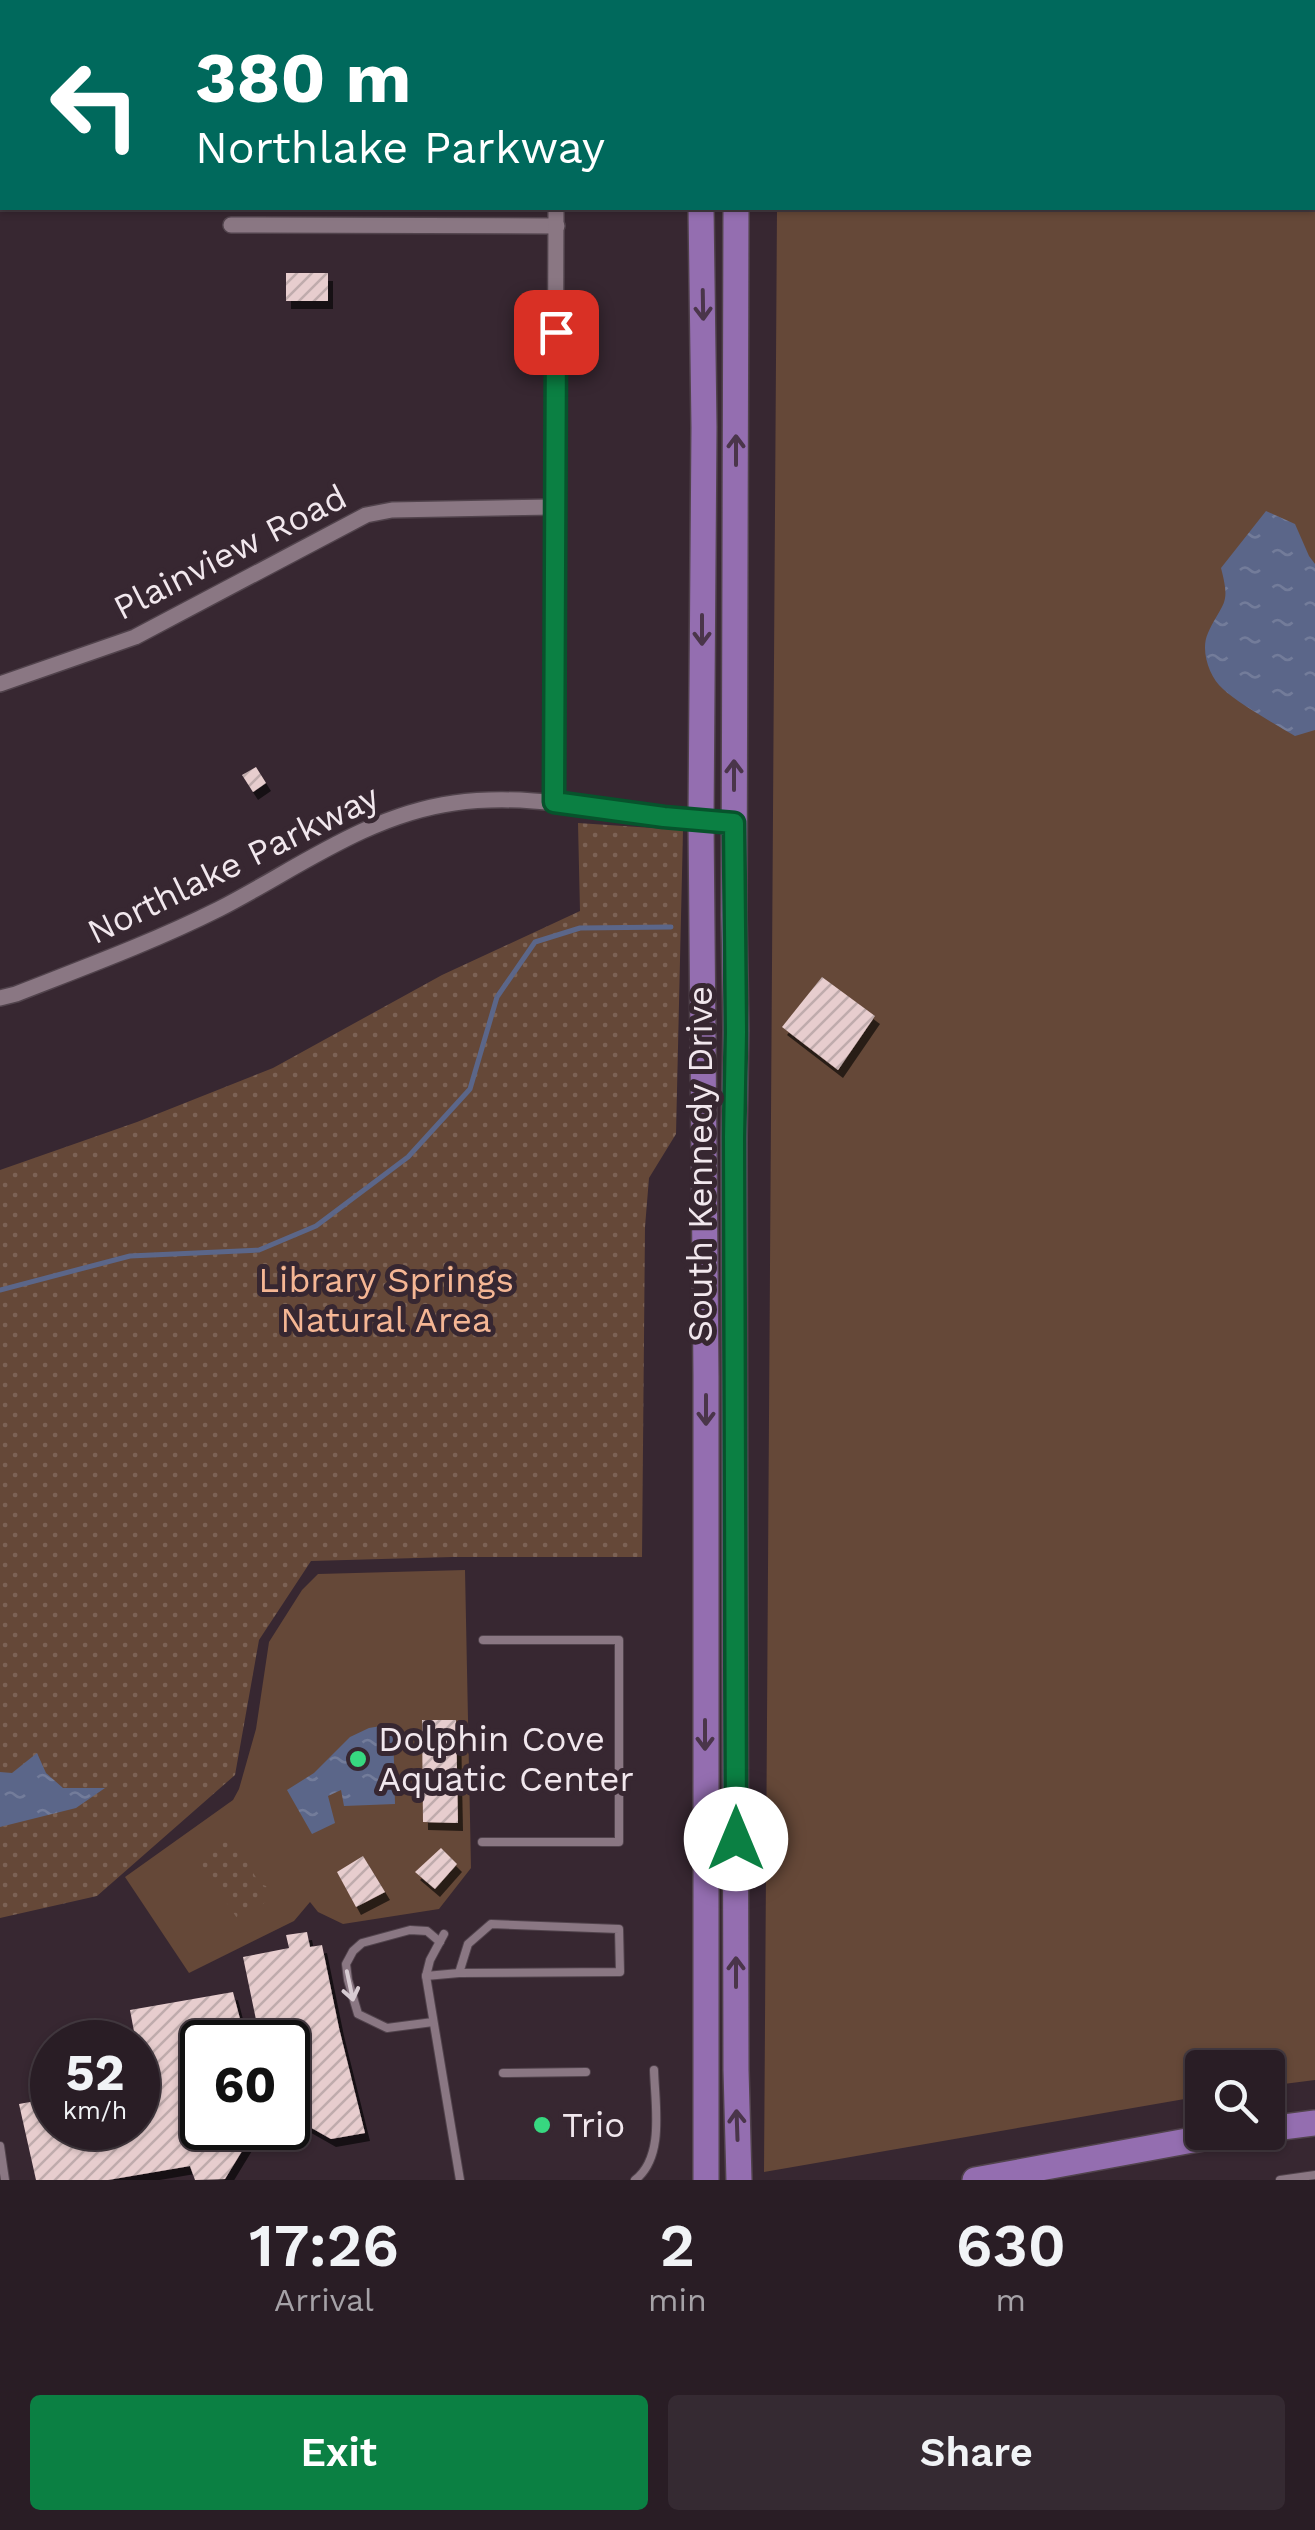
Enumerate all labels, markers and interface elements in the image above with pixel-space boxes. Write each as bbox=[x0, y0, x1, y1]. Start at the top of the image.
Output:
text: 380 m bbox=[195, 37, 411, 119]
icon: left bbox=[30, 40, 160, 170]
text: Northlake Parkway bbox=[195, 121, 605, 174]
one-way arrow bbox=[693, 288, 712, 320]
pin bbox=[514, 290, 599, 375]
icon: arrive bbox=[529, 305, 584, 360]
one-way arrow bbox=[726, 435, 746, 468]
street label: Plainview Road bbox=[107, 475, 353, 629]
one-way arrow bbox=[693, 613, 712, 645]
one-way arrow bbox=[724, 760, 744, 792]
street label: Northlake Parkway bbox=[80, 775, 386, 953]
street label: South Kennedy Drive bbox=[679, 986, 721, 1342]
park label: Library Springs Natural Area bbox=[258, 1259, 514, 1341]
one-way arrow bbox=[696, 1392, 716, 1425]
place label: Dolphin Cove Aquatic Center bbox=[378, 1718, 634, 1800]
one-way arrow bbox=[696, 1718, 714, 1750]
marker: Dolphin Cove Aquatic Center bbox=[347, 1748, 369, 1770]
position arrow bbox=[684, 1787, 788, 1891]
one-way arrow bbox=[726, 1957, 746, 1990]
one-way arrow bbox=[342, 1969, 361, 2001]
speed limit sign: 60 bbox=[180, 2020, 310, 2150]
text: 52 bbox=[66, 2043, 124, 2102]
map controls bbox=[1185, 2050, 1285, 2150]
button: search bbox=[1185, 2050, 1285, 2150]
text: km/h bbox=[63, 2096, 127, 2125]
place label: Trio bbox=[562, 2104, 625, 2146]
one-way arrow bbox=[728, 2109, 747, 2141]
marker: Trio bbox=[531, 2114, 553, 2136]
text: 17:26 bbox=[249, 2210, 399, 2281]
text: 2 bbox=[660, 2210, 695, 2281]
text: 630 bbox=[956, 2210, 1066, 2281]
text: Arrival bbox=[274, 2281, 374, 2319]
text: min bbox=[648, 2281, 707, 2319]
text: m bbox=[996, 2281, 1026, 2319]
button: Exit bbox=[30, 2395, 648, 2510]
button: Share bbox=[668, 2395, 1285, 2510]

